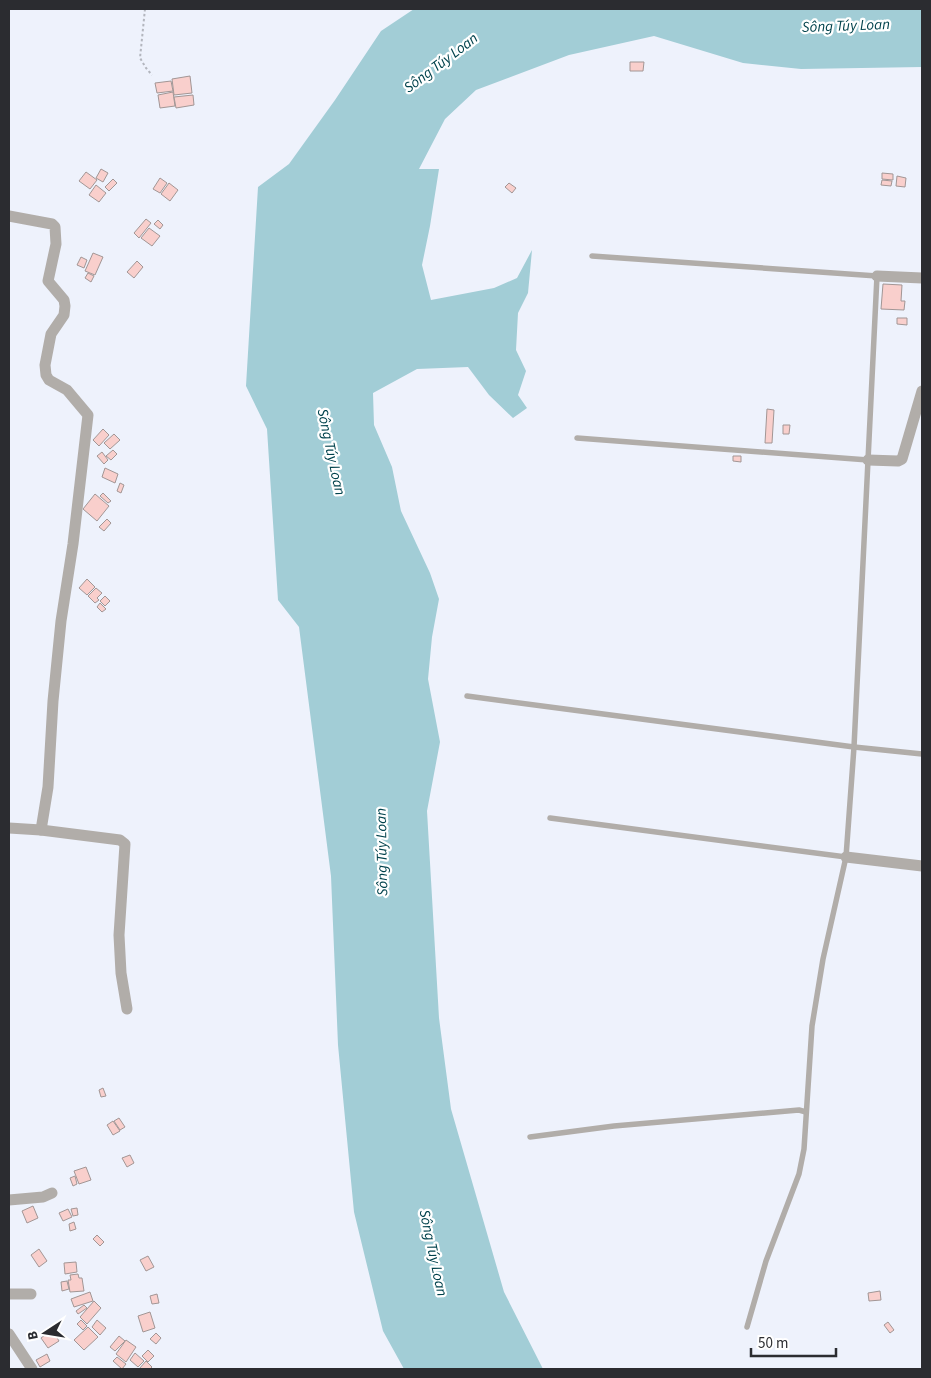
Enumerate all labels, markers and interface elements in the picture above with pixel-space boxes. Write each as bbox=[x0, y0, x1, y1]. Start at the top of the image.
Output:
water label: Sông Túy Loan bbox=[802, 14, 891, 38]
water label: Sông Túy Loan bbox=[399, 28, 483, 98]
water label: Sông Túy Loan bbox=[312, 407, 350, 497]
water label: Sông Túy Loan bbox=[371, 808, 393, 896]
water label: Sông Túy Loan bbox=[414, 1208, 452, 1298]
north arrow bbox=[20, 1308, 70, 1358]
scale bar bbox=[751, 1326, 836, 1358]
text: B bbox=[22, 1329, 44, 1342]
text: 50 m bbox=[758, 1333, 788, 1354]

